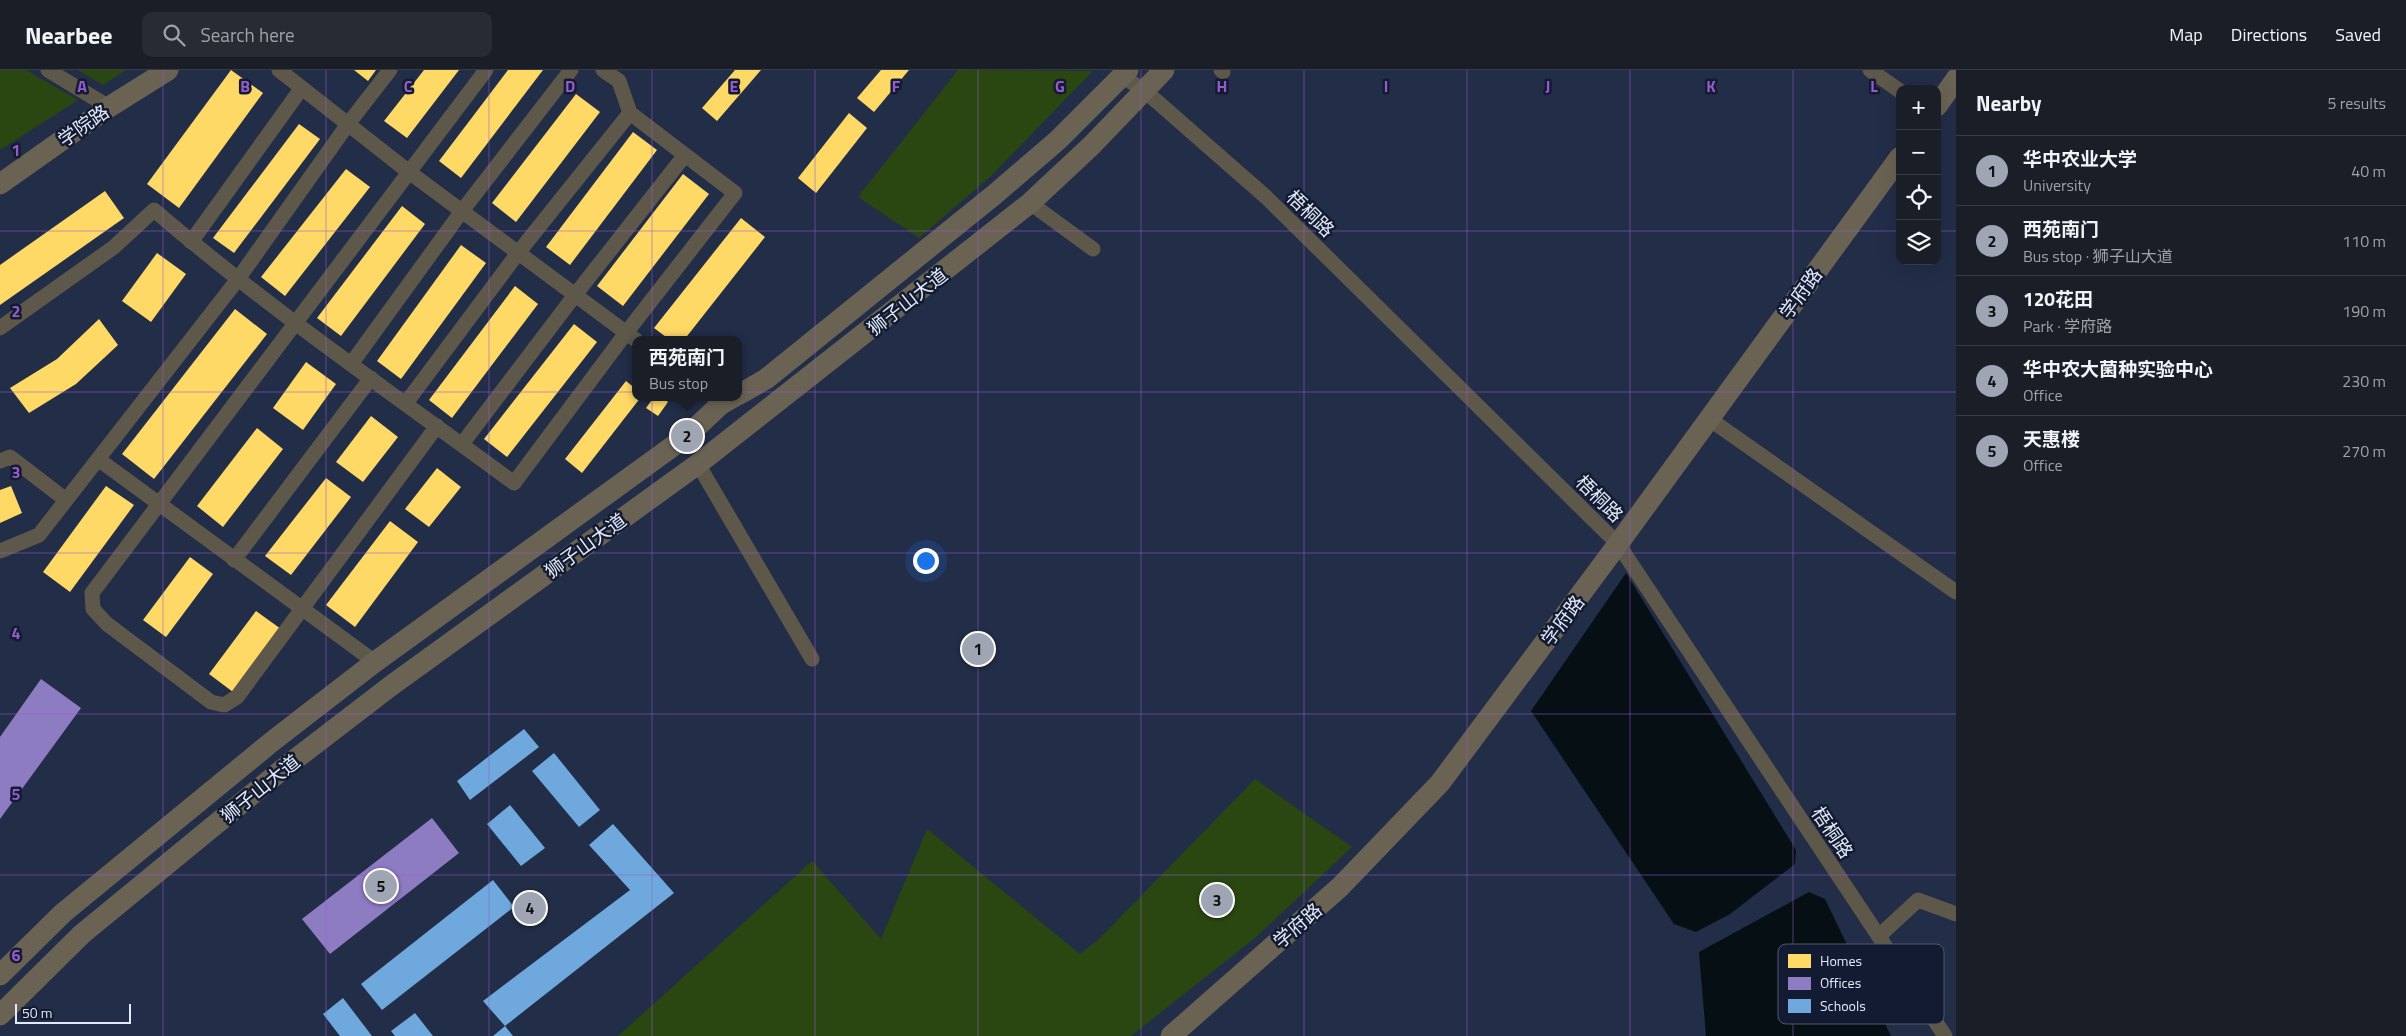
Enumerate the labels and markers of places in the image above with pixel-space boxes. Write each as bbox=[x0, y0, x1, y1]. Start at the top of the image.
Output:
pin: 2 bbox=[671, 417, 703, 455]
pin: 1 bbox=[962, 630, 994, 668]
pin: 5 bbox=[365, 867, 397, 905]
pin: 3 bbox=[1201, 881, 1233, 919]
pin: 4 bbox=[514, 889, 546, 927]

